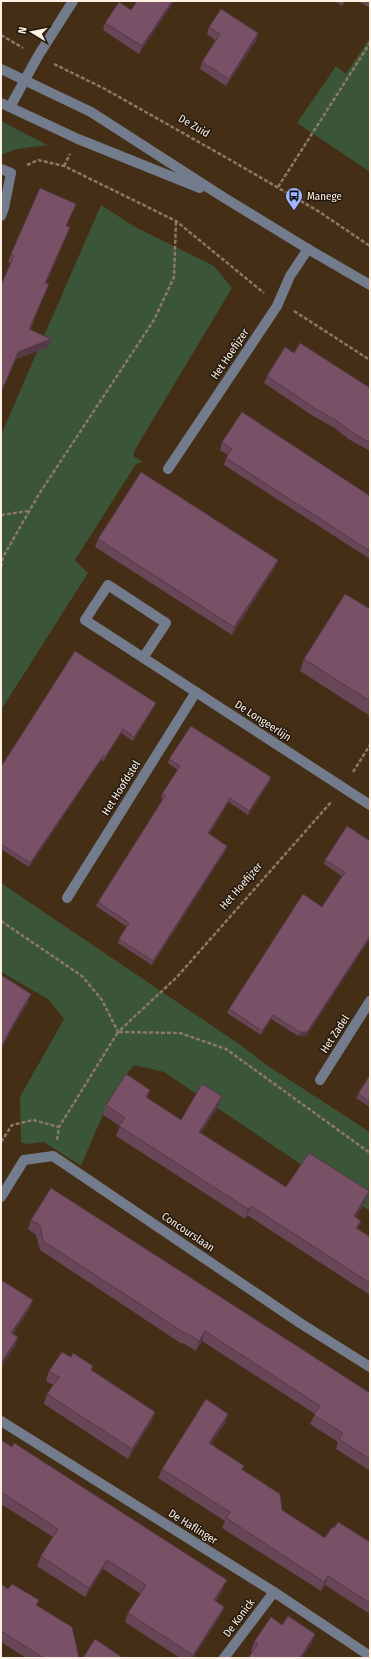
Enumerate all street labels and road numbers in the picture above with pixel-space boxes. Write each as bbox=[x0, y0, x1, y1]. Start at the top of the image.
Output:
street label: De Zuid bbox=[176, 112, 212, 140]
street label: Het Hoefijzer bbox=[208, 326, 252, 382]
street label: De Longeerlijn bbox=[232, 698, 294, 744]
street label: Het Hoofdstel bbox=[99, 758, 143, 818]
street label: Het Hoefijzer bbox=[217, 860, 265, 912]
street label: Het Zadel bbox=[318, 1012, 352, 1056]
street label: Concourslaan bbox=[159, 1210, 217, 1254]
street label: De Haflinger bbox=[166, 1507, 220, 1547]
street label: De Konick bbox=[220, 1596, 258, 1640]

